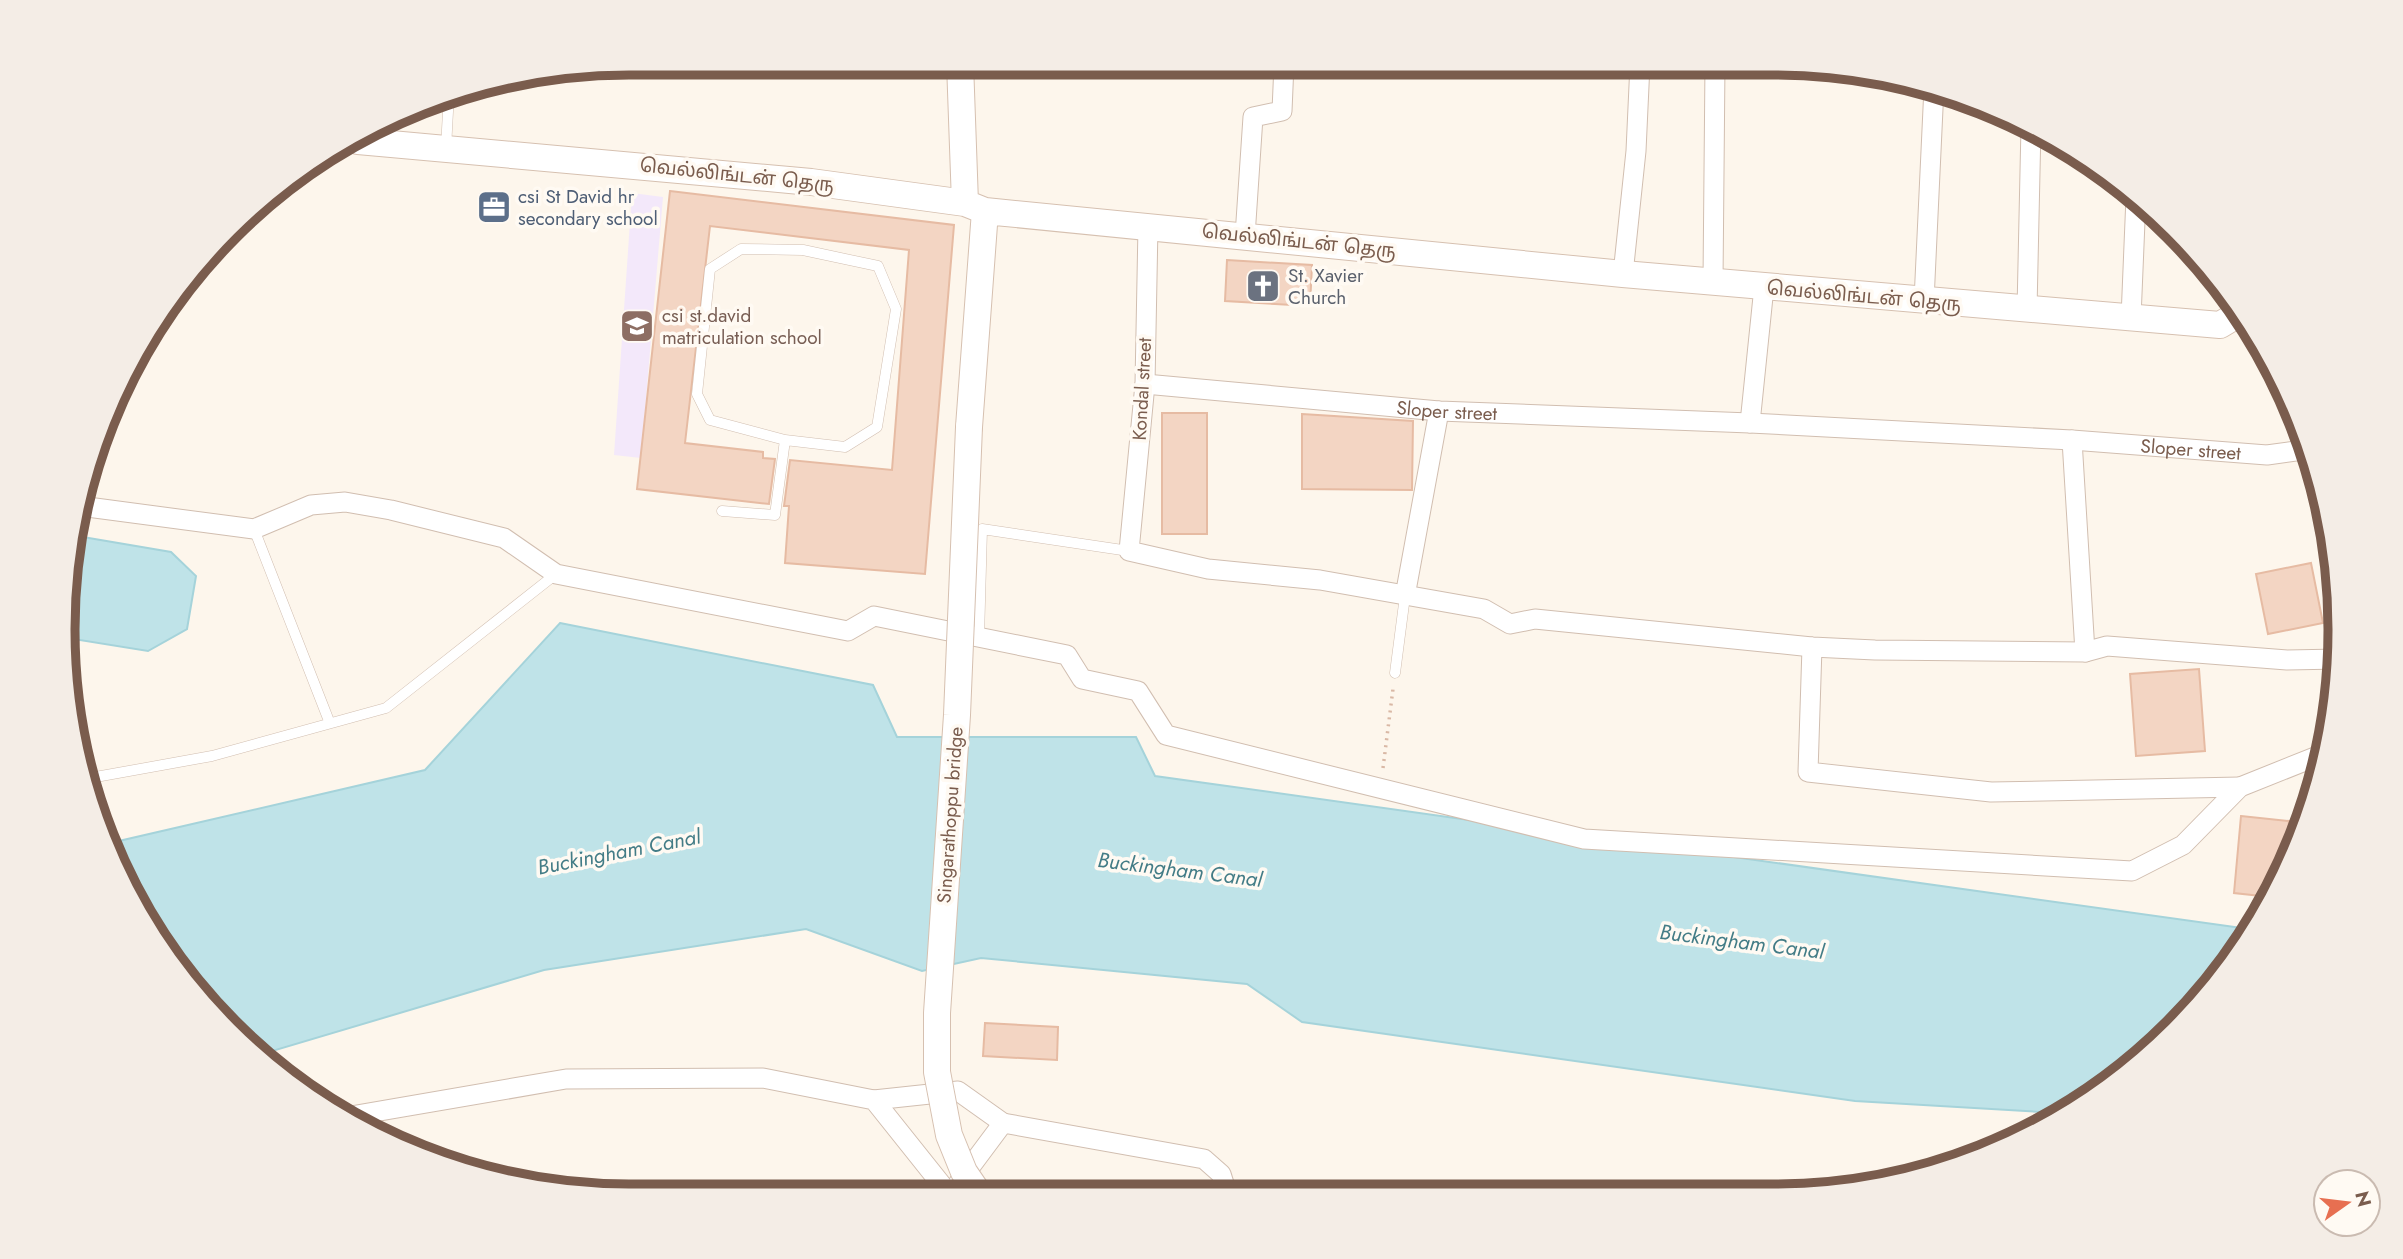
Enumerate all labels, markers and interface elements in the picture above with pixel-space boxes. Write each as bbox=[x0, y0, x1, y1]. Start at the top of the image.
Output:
street label: வெல்லிங்டன் தெரு bbox=[638, 151, 836, 199]
place label: csi St David hr secondary school bbox=[518, 183, 658, 232]
office icon: csi St David hr secondary school bbox=[475, 188, 513, 226]
street label: வெல்லிங்டன் தெரு bbox=[1200, 217, 1398, 265]
place label: St. Xavier Church bbox=[1288, 262, 1364, 311]
church icon: St. Xavier Church bbox=[1244, 267, 1282, 305]
street label: வெல்லிங்டன் தெரு bbox=[1766, 274, 1962, 318]
place label: csi st.david matriculation school bbox=[662, 302, 822, 351]
school or university icon: csi st.david matriculation school bbox=[618, 307, 656, 345]
street label: Kondal street bbox=[1126, 336, 1158, 441]
street label: Sloper street bbox=[1395, 394, 1498, 427]
street label: Sloper street bbox=[2140, 432, 2242, 466]
street label: Singarathoppu bridge bbox=[930, 726, 970, 904]
water label: Buckingham Canal bbox=[535, 821, 704, 883]
water label: Buckingham Canal bbox=[1096, 845, 1265, 895]
water label: Buckingham Canal bbox=[1658, 917, 1827, 967]
north arrow bbox=[2312, 1168, 2382, 1238]
text: N bbox=[2348, 1188, 2378, 1210]

